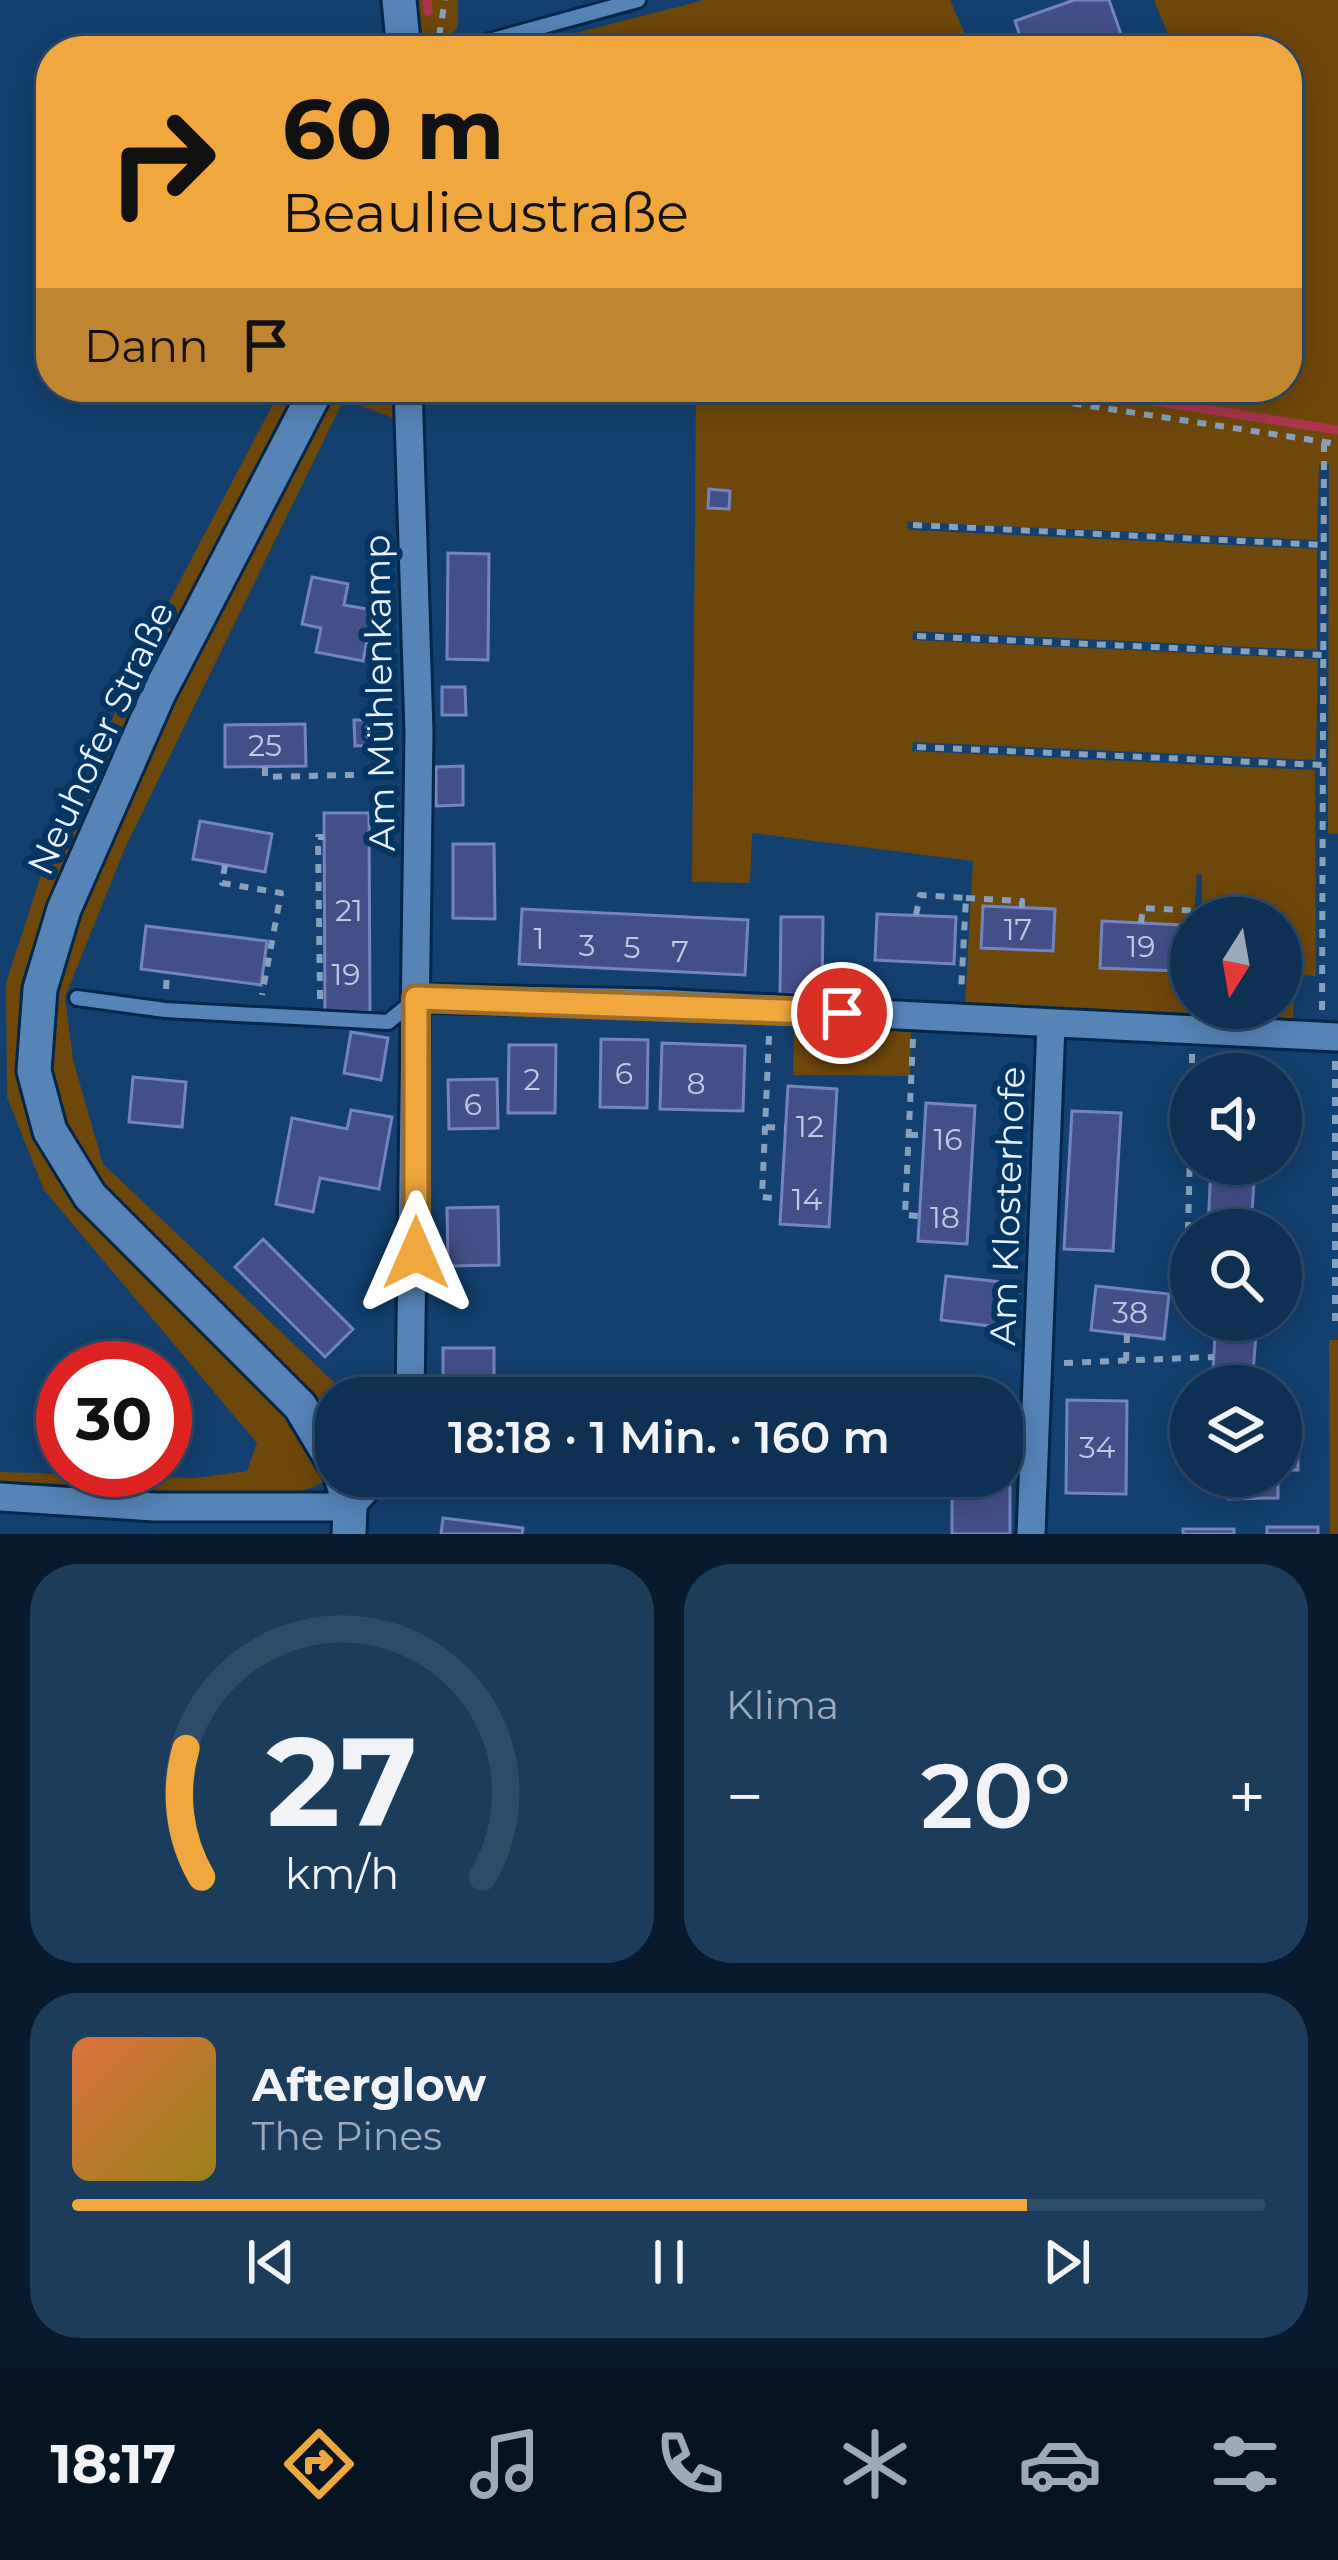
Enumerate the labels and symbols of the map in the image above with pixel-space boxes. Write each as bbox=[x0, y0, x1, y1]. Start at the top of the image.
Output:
street label: Am Mühlenkamp bbox=[354, 534, 404, 852]
street label: Neuhofer Straße bbox=[17, 594, 183, 882]
house number: 25 bbox=[248, 727, 282, 764]
house number: 21 bbox=[335, 892, 363, 929]
north arrow bbox=[1170, 897, 1302, 1029]
house number: 17 bbox=[1004, 911, 1032, 948]
house number: 1 bbox=[534, 920, 544, 957]
house number: 3 bbox=[579, 927, 595, 964]
house number: 19 bbox=[1126, 928, 1156, 965]
house number: 5 bbox=[624, 929, 640, 966]
house number: 7 bbox=[671, 933, 689, 970]
house number: 19 bbox=[331, 956, 361, 993]
pin bbox=[791, 962, 893, 1064]
house number: 6 bbox=[615, 1055, 633, 1092]
house number: 2 bbox=[523, 1061, 541, 1098]
house number: 8 bbox=[686, 1065, 706, 1102]
street label: Am Klosterhofe bbox=[980, 1066, 1034, 1346]
house number: 6 bbox=[464, 1086, 482, 1123]
house number: 12 bbox=[796, 1108, 824, 1145]
house number: 16 bbox=[933, 1121, 963, 1158]
house number: 14 bbox=[792, 1181, 822, 1218]
position arrow bbox=[353, 1190, 479, 1316]
house number: 18 bbox=[930, 1199, 960, 1236]
house number: 38 bbox=[1112, 1294, 1148, 1331]
speed limit sign: 30 bbox=[36, 1341, 192, 1497]
house number: 34 bbox=[1079, 1429, 1116, 1466]

